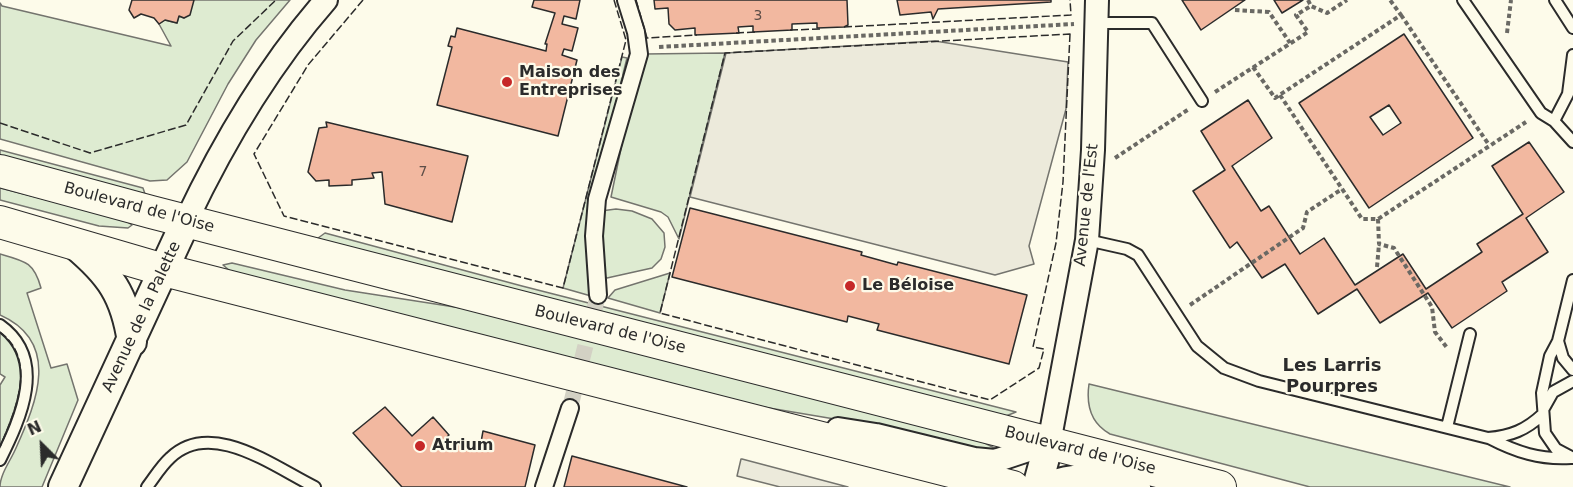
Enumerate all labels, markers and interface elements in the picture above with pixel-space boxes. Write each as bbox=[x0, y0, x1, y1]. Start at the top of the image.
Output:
house number: 3 bbox=[754, 8, 762, 24]
place label: Maison des Entreprises bbox=[519, 63, 622, 101]
marker: Maison des Entreprises bbox=[500, 75, 514, 89]
street label: Avenue de l'Est bbox=[1071, 143, 1103, 267]
house number: 7 bbox=[419, 164, 427, 180]
street label: Boulevard de l'Oise bbox=[62, 179, 216, 237]
street label: Avenue de la Palette bbox=[99, 238, 185, 396]
place label: Le Béloise bbox=[862, 276, 954, 296]
marker: Le Béloise bbox=[843, 279, 857, 293]
street label: Boulevard de l'Oise bbox=[532, 302, 688, 358]
district label: Les Larris Pourpres bbox=[1283, 355, 1381, 398]
north arrow bbox=[12, 415, 72, 475]
text: N bbox=[24, 417, 44, 440]
street label: Boulevard de l'Oise bbox=[1002, 423, 1158, 479]
place label: Atrium bbox=[432, 436, 493, 456]
marker: Atrium bbox=[413, 439, 427, 453]

